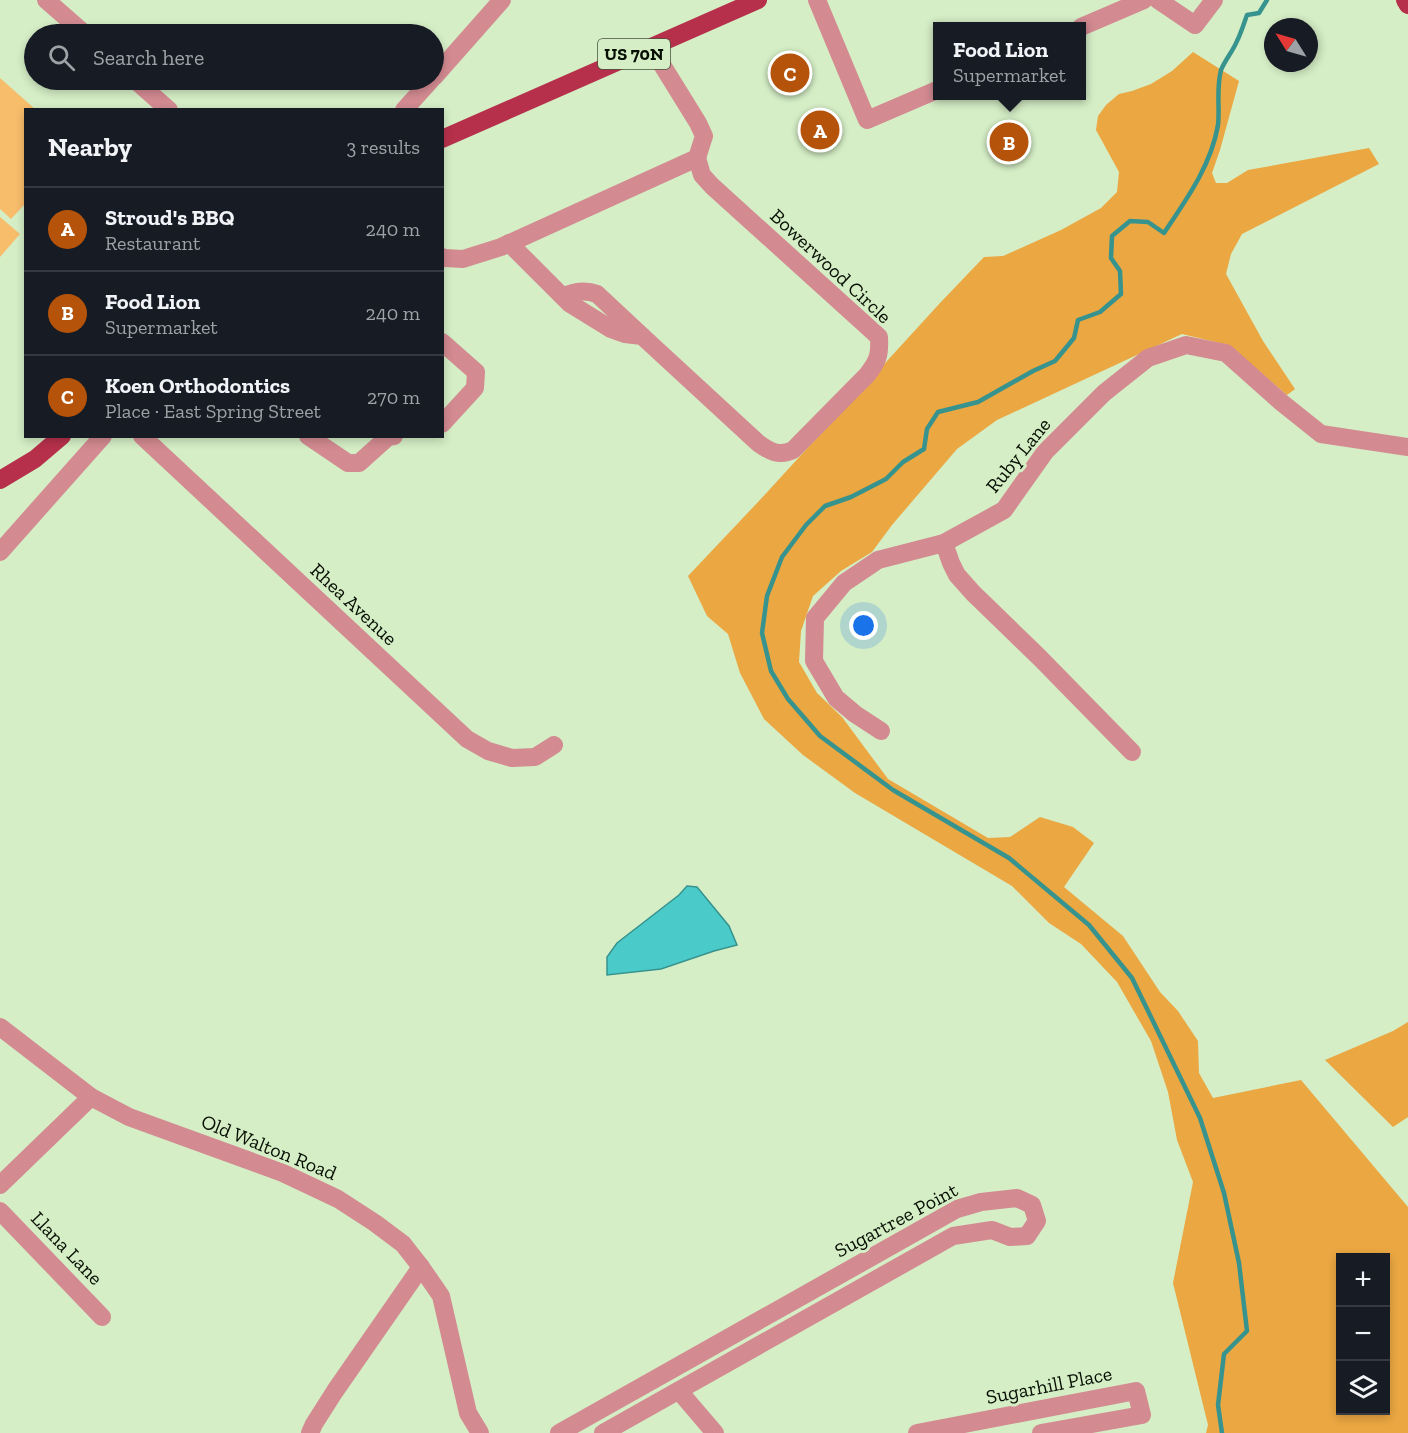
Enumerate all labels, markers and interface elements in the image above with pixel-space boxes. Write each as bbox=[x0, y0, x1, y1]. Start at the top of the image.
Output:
north arrow bbox=[1264, 18, 1318, 72]
popup bbox=[933, 22, 1086, 100]
search box bbox=[24, 24, 444, 90]
text: Food Lion bbox=[953, 36, 1048, 63]
road number: US 70N bbox=[598, 39, 670, 69]
icon: search bbox=[45, 41, 78, 74]
text: Search here bbox=[93, 44, 204, 71]
pin: C bbox=[770, 50, 810, 96]
text: Supermarket bbox=[953, 63, 1066, 87]
pin: A bbox=[800, 108, 840, 152]
pin: B bbox=[990, 120, 1028, 164]
text: Nearby bbox=[48, 131, 132, 163]
text: 3 results bbox=[346, 135, 420, 159]
text: Stroud's BBQ bbox=[105, 204, 235, 231]
street label: Bowerwood Circle bbox=[765, 204, 897, 328]
text: A bbox=[61, 217, 74, 241]
text: 240 m bbox=[366, 217, 420, 241]
text: Restaurant bbox=[105, 231, 201, 255]
text: Food Lion bbox=[105, 288, 200, 315]
text: B bbox=[61, 301, 74, 325]
text: 240 m bbox=[366, 301, 420, 325]
text: Supermarket bbox=[105, 315, 218, 339]
text: Koen Orthodontics bbox=[105, 372, 290, 399]
text: C bbox=[61, 385, 74, 409]
text: 270 m bbox=[367, 385, 420, 409]
text: Place · East Spring Street bbox=[105, 399, 321, 423]
street label: Ruby Lane bbox=[980, 413, 1056, 497]
street label: Rhea Avenue bbox=[306, 558, 402, 650]
your location bbox=[849, 611, 878, 640]
street label: Old Walton Road bbox=[198, 1109, 340, 1185]
street label: Sugartree Point bbox=[830, 1177, 962, 1262]
street label: Llana Lane bbox=[26, 1206, 108, 1290]
map controls bbox=[1336, 1253, 1390, 1415]
button: + bbox=[1336, 1253, 1390, 1307]
button: − bbox=[1336, 1307, 1390, 1361]
street label: Sugarhill Place bbox=[984, 1361, 1114, 1409]
button: layers bbox=[1336, 1361, 1390, 1415]

